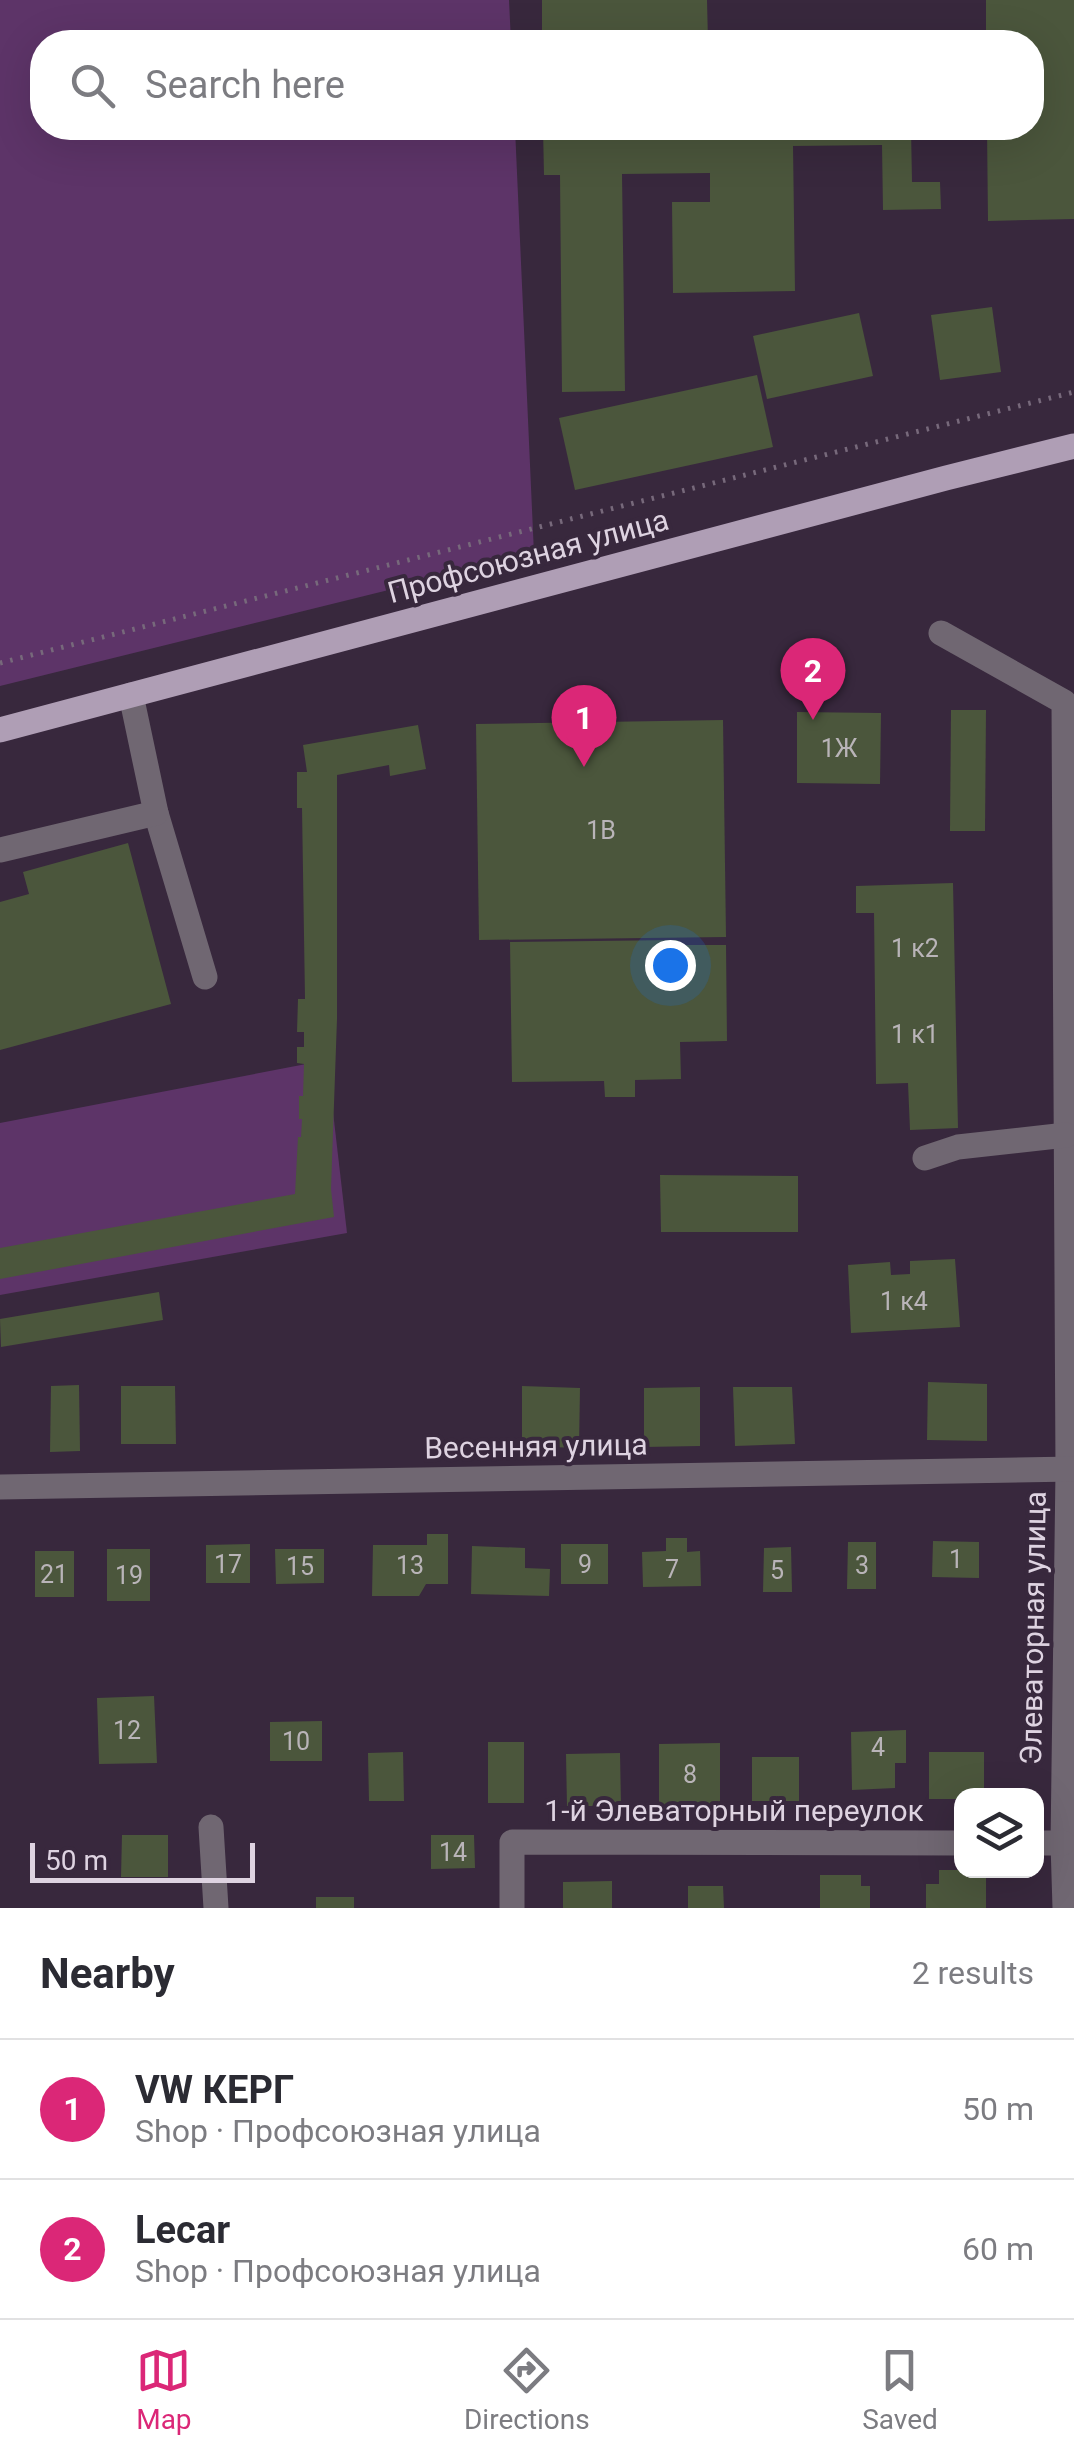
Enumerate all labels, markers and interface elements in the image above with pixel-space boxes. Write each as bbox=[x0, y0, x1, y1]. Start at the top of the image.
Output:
search box bbox=[30, 30, 1044, 140]
icon: search bbox=[65, 58, 120, 113]
text: Search here bbox=[145, 63, 345, 107]
street label: Профсоюзная улица bbox=[384, 502, 672, 610]
pin: 2 bbox=[780, 638, 846, 720]
pin: 1 bbox=[552, 684, 616, 767]
house number: 1Ж bbox=[821, 734, 858, 763]
house number: 1В bbox=[586, 816, 616, 845]
house number: 1 к2 bbox=[891, 934, 939, 963]
your location bbox=[645, 940, 696, 991]
house number: 1 к1 bbox=[891, 1020, 939, 1049]
house number: 1 к4 bbox=[880, 1287, 928, 1316]
street label: Весенняя улица bbox=[424, 1427, 648, 1465]
street label: Элеваторная улица bbox=[1013, 1491, 1053, 1765]
house number: 1 bbox=[949, 1545, 963, 1574]
house number: 17 bbox=[214, 1550, 242, 1579]
house number: 9 bbox=[578, 1550, 592, 1579]
house number: 13 bbox=[396, 1551, 424, 1580]
house number: 3 bbox=[855, 1551, 869, 1580]
house number: 15 bbox=[286, 1552, 314, 1581]
house number: 7 bbox=[665, 1555, 679, 1584]
house number: 5 bbox=[770, 1556, 784, 1585]
house number: 21 bbox=[40, 1560, 68, 1589]
house number: 19 bbox=[115, 1561, 143, 1590]
house number: 12 bbox=[113, 1716, 141, 1745]
house number: 10 bbox=[282, 1727, 310, 1756]
house number: 4 bbox=[871, 1733, 885, 1762]
house number: 8 bbox=[683, 1760, 697, 1789]
map controls bbox=[954, 1788, 1044, 1878]
button: layers bbox=[954, 1788, 1044, 1878]
street label: 1-й Элеваторный переулок bbox=[544, 1793, 924, 1828]
scale bar bbox=[30, 1838, 255, 1882]
house number: 14 bbox=[439, 1838, 467, 1867]
text: 50 m bbox=[45, 1844, 108, 1877]
text: Nearby bbox=[40, 1949, 175, 1998]
text: 2 results bbox=[912, 1954, 1034, 1992]
text: VW КЕРГ bbox=[135, 2068, 294, 2112]
text: 1 bbox=[63, 2090, 82, 2128]
text: 50 m bbox=[962, 2090, 1034, 2128]
text: Shop · Профсоюзная улица bbox=[135, 2112, 541, 2150]
text: Lecar bbox=[135, 2208, 230, 2252]
text: 2 bbox=[63, 2230, 82, 2268]
text: 60 m bbox=[962, 2230, 1034, 2268]
text: Shop · Профсоюзная улица bbox=[135, 2252, 541, 2290]
tab: Map bbox=[136, 2343, 192, 2436]
tab: Directions bbox=[464, 2343, 590, 2436]
tab: Saved bbox=[862, 2343, 938, 2436]

